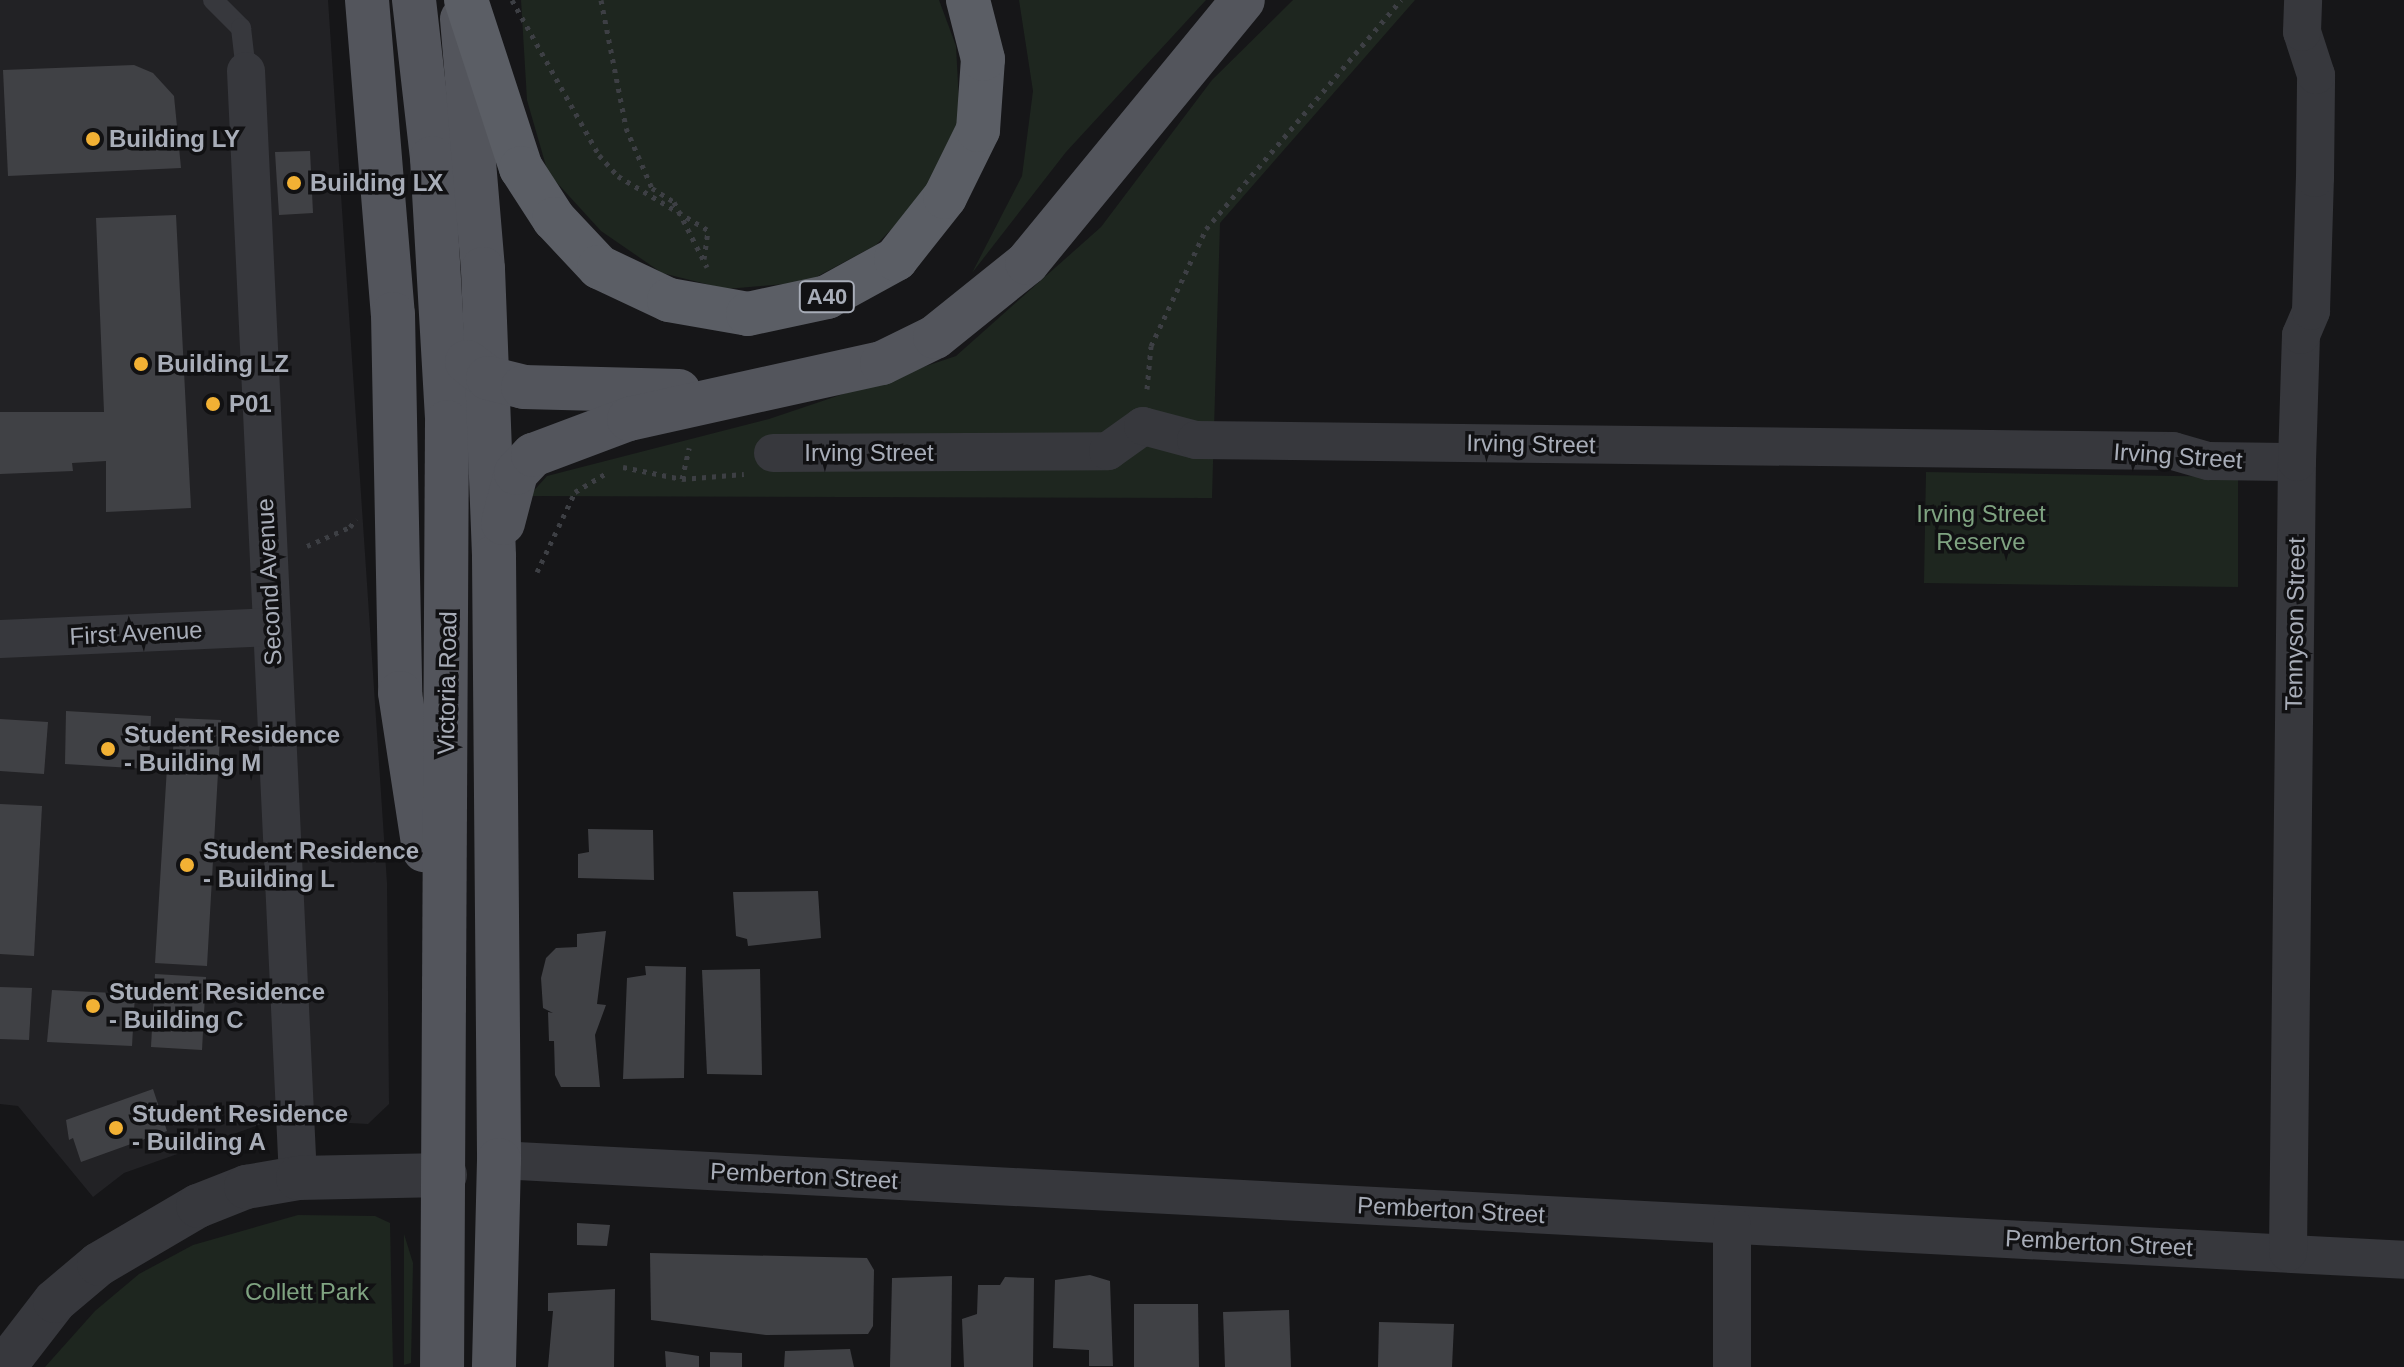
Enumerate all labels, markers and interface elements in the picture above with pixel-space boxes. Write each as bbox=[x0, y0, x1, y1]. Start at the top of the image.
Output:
place label: Building LY bbox=[109, 125, 240, 153]
marker: Building LY bbox=[84, 130, 102, 148]
place label: Building LX bbox=[310, 169, 443, 197]
marker: Building LX bbox=[285, 174, 303, 192]
road number: A40 bbox=[797, 279, 857, 315]
place label: Building LZ bbox=[157, 350, 289, 378]
marker: Building LZ bbox=[132, 355, 150, 373]
place label: P01 bbox=[229, 390, 272, 418]
marker: P01 bbox=[204, 395, 222, 413]
street label: Irving Street bbox=[1466, 428, 1596, 460]
street label: Irving Street bbox=[2112, 437, 2244, 475]
street label: Irving Street bbox=[804, 439, 934, 467]
street label: Second Avenue bbox=[250, 497, 288, 667]
park label: Irving Street Reserve bbox=[1916, 500, 2046, 556]
street label: Tennyson Street bbox=[2279, 537, 2311, 711]
street label: Victoria Road bbox=[431, 611, 463, 755]
street label: First Avenue bbox=[68, 615, 204, 651]
place label: Student Residence - Building M bbox=[124, 721, 340, 777]
marker: Student Residence - Building M bbox=[99, 740, 117, 758]
place label: Student Residence - Building L bbox=[203, 837, 419, 893]
marker: Student Residence - Building L bbox=[178, 856, 196, 874]
place label: Student Residence - Building C bbox=[109, 978, 325, 1034]
marker: Student Residence - Building C bbox=[84, 997, 102, 1015]
place label: Student Residence - Building A bbox=[132, 1100, 348, 1156]
marker: Student Residence - Building A bbox=[107, 1119, 125, 1137]
street label: Pemberton Street bbox=[709, 1157, 899, 1195]
street label: Pemberton Street bbox=[1356, 1191, 1546, 1229]
street label: Pemberton Street bbox=[2004, 1224, 2194, 1262]
park label: Collett Park bbox=[245, 1278, 369, 1306]

